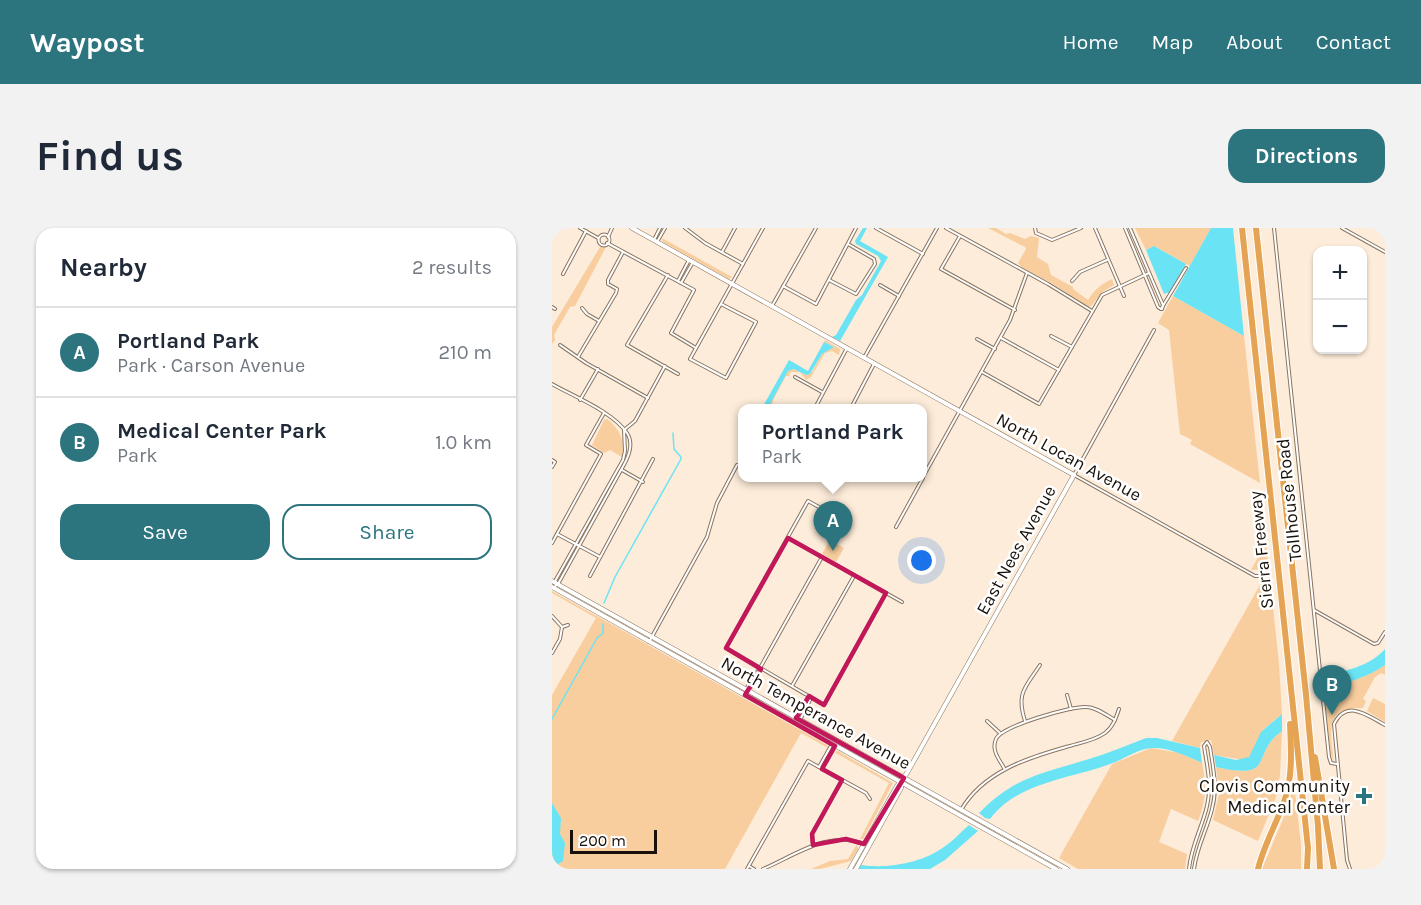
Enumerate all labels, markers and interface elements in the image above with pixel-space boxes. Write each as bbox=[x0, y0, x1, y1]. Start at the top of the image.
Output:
text: Waypost bbox=[30, 26, 145, 59]
text: Home bbox=[1063, 30, 1119, 54]
text: Map bbox=[1152, 30, 1193, 54]
text: About bbox=[1226, 30, 1283, 54]
text: Contact bbox=[1316, 30, 1391, 54]
button: Directions bbox=[1228, 129, 1385, 183]
text: Find us bbox=[36, 131, 184, 181]
map controls bbox=[1313, 246, 1367, 354]
button: + bbox=[1313, 246, 1367, 300]
text: Nearby bbox=[60, 252, 147, 283]
text: 2 results bbox=[412, 256, 492, 279]
button: − bbox=[1313, 300, 1367, 354]
text: Portland Park bbox=[117, 328, 259, 354]
text: A bbox=[73, 341, 86, 364]
text: 210 m bbox=[438, 341, 492, 364]
text: Park · Carson Avenue bbox=[117, 354, 305, 377]
popup bbox=[738, 404, 927, 482]
street label: North Locan Avenue bbox=[993, 408, 1145, 506]
text: Medical Center Park bbox=[117, 418, 327, 444]
text: Portland Park bbox=[761, 419, 904, 445]
text: B bbox=[73, 431, 86, 454]
text: 1.0 km bbox=[435, 431, 492, 454]
street label: Tollhouse Road bbox=[1272, 437, 1306, 563]
text: Park bbox=[117, 444, 158, 467]
text: Park bbox=[761, 445, 802, 468]
street label: East Nees Avenue bbox=[971, 482, 1061, 618]
street label: Sierra Freeway bbox=[1244, 489, 1278, 610]
pin: A bbox=[814, 502, 852, 551]
button: Save bbox=[60, 504, 270, 560]
button: Share bbox=[282, 504, 492, 560]
your location bbox=[907, 546, 936, 575]
street label: North Temperance Avenue bbox=[717, 652, 915, 774]
pin: B bbox=[1312, 666, 1352, 715]
place label: Clovis Community Medical Center bbox=[1199, 775, 1351, 818]
marker: Clovis Community Medical Center bbox=[1355, 787, 1373, 805]
scale bar bbox=[570, 827, 657, 854]
text: 200 m bbox=[579, 831, 626, 850]

